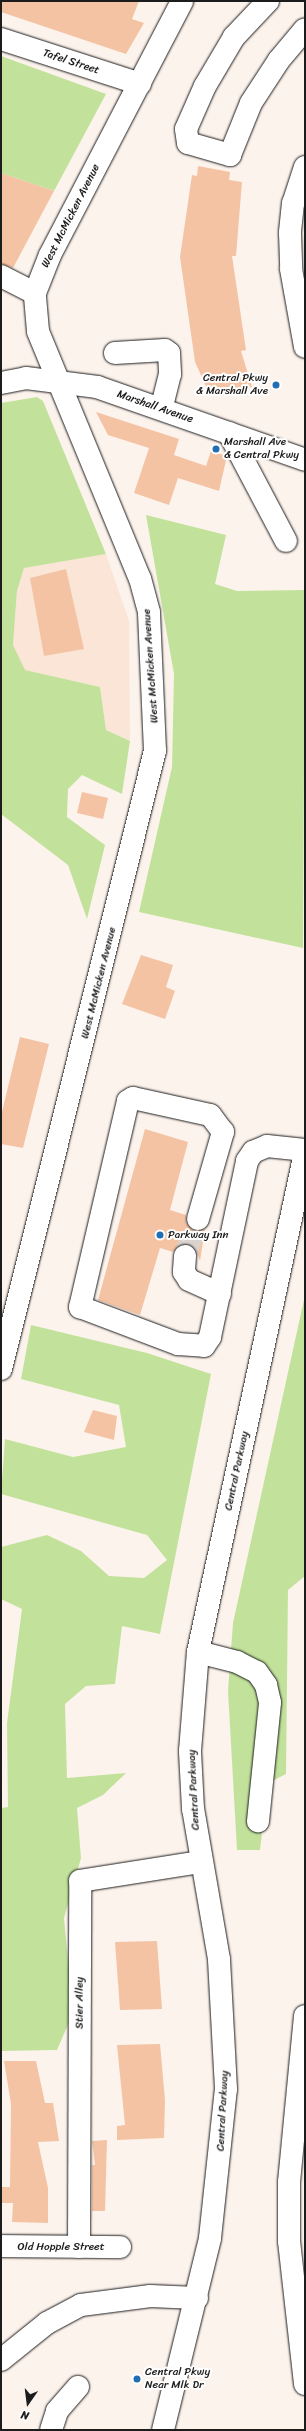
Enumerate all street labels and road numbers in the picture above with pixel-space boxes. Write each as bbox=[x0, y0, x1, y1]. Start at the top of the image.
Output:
street label: Tafel Street bbox=[41, 47, 101, 77]
street label: West McMicken Avenue bbox=[39, 162, 103, 270]
street label: Marshall Avenue bbox=[115, 388, 195, 426]
street label: West McMicken Avenue bbox=[140, 608, 162, 724]
street label: West McMicken Avenue bbox=[79, 926, 119, 1040]
street label: Central Parkway bbox=[222, 1430, 252, 1512]
street label: Central Parkway bbox=[185, 1749, 203, 1831]
street label: Stier Alley bbox=[73, 1977, 87, 2029]
street label: Central Parkway bbox=[214, 2070, 232, 2152]
street label: Old Hopple Street bbox=[17, 2240, 105, 2254]

